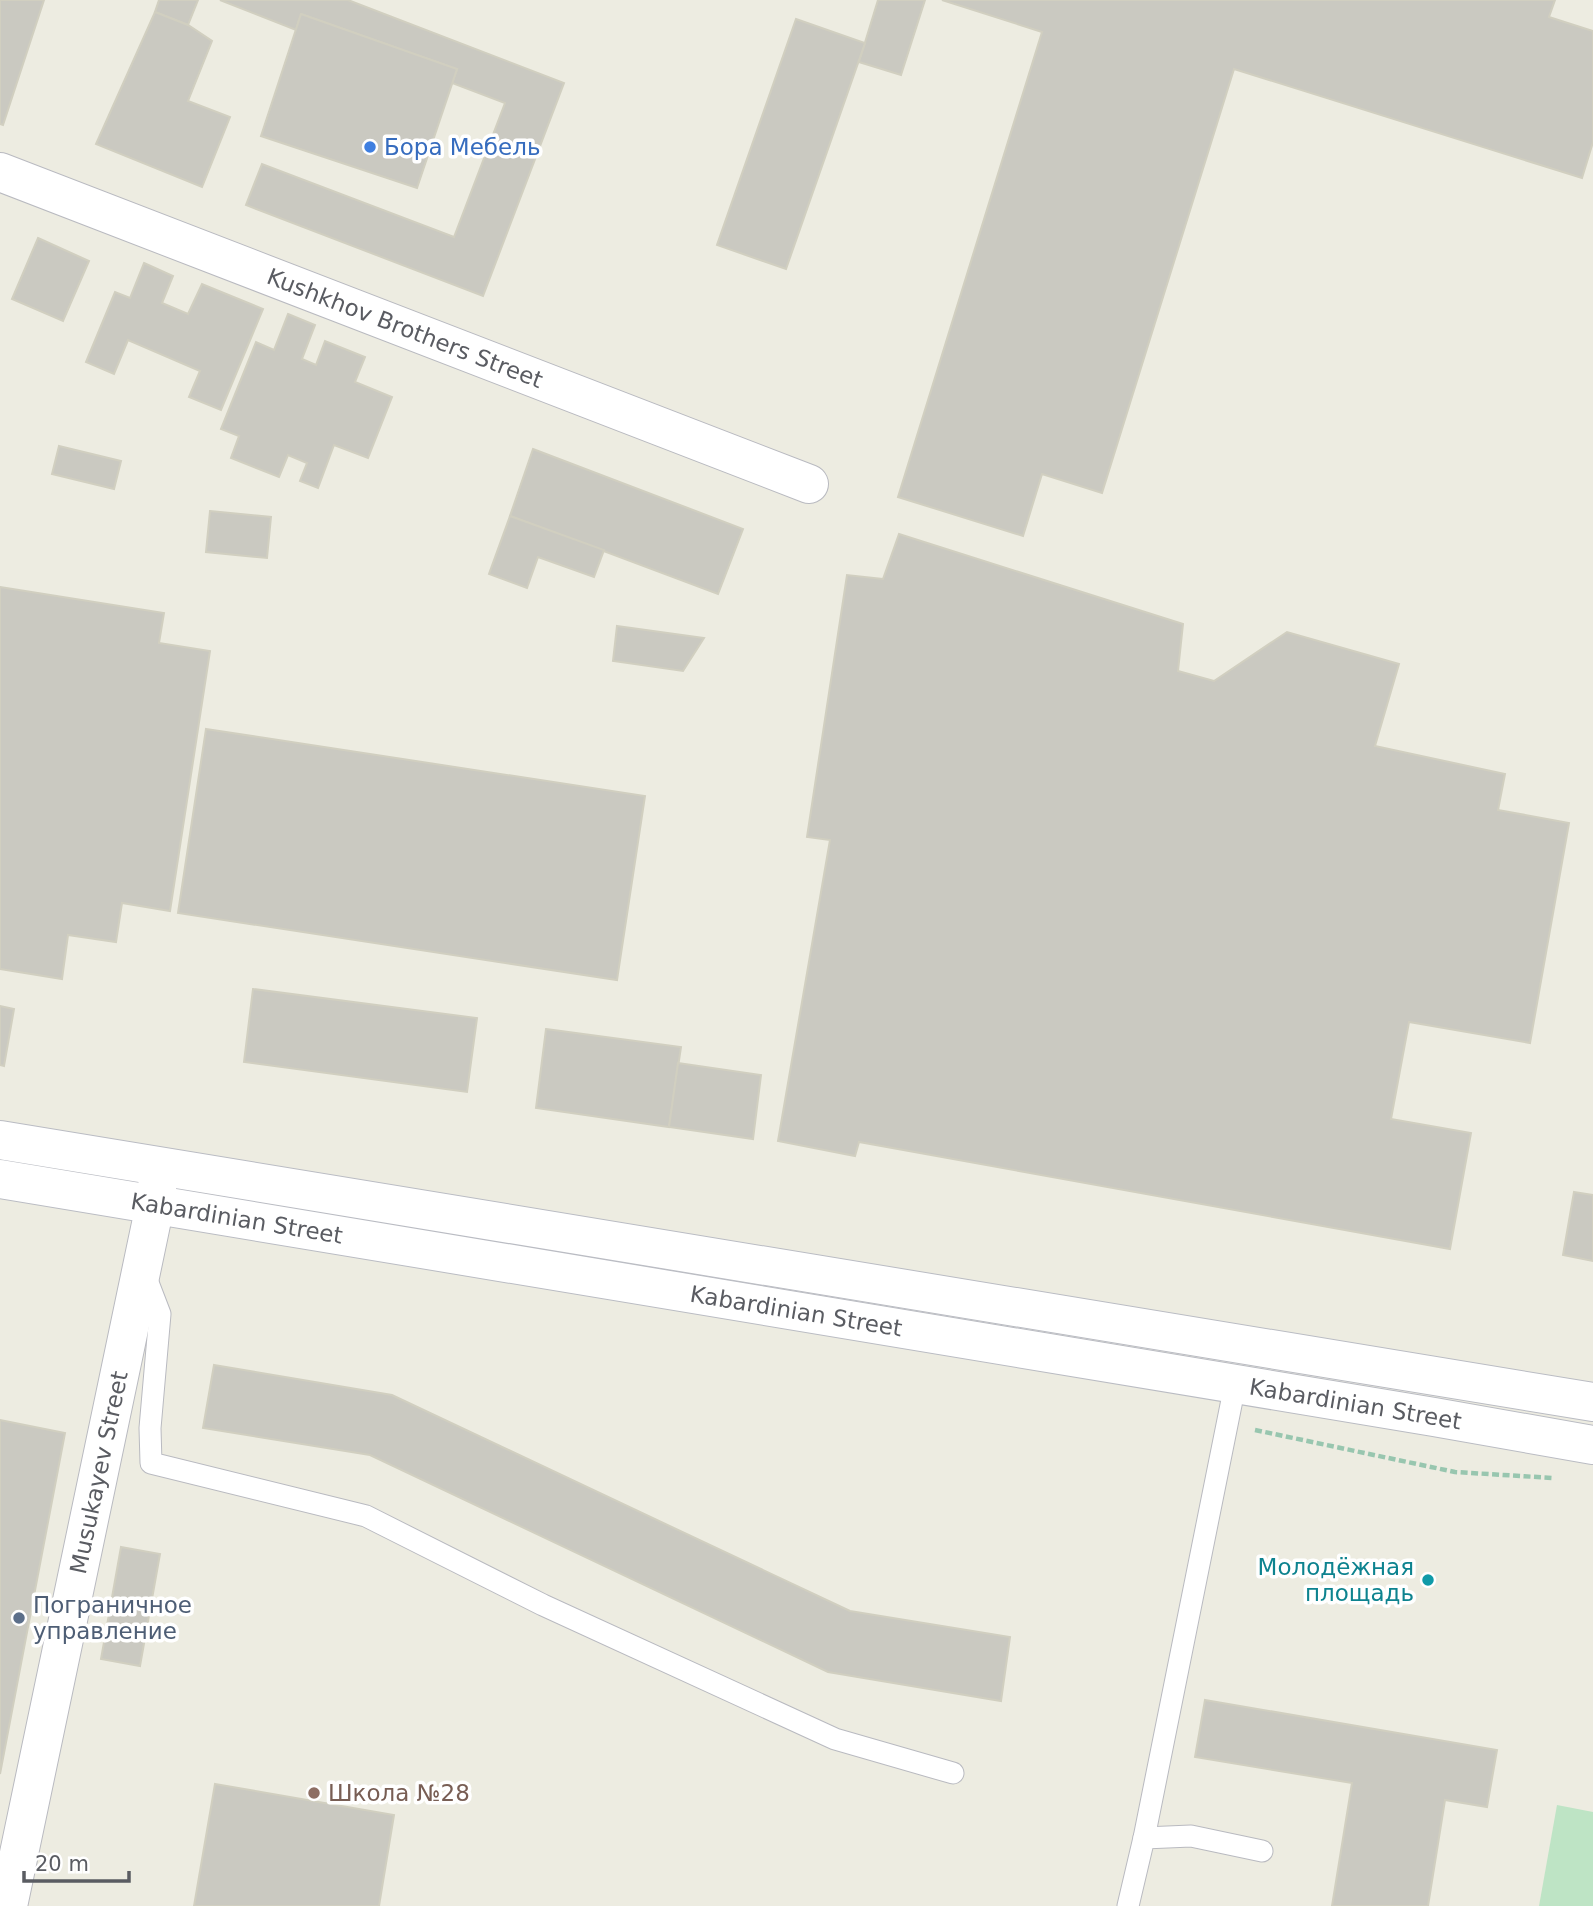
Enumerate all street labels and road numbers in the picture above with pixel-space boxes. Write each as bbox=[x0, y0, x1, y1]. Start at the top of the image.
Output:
street label: Kushkhov Brothers Street bbox=[263, 263, 546, 393]
street label: Kabardinian Street bbox=[129, 1188, 345, 1249]
street label: Kabardinian Street bbox=[688, 1281, 904, 1342]
street label: Musukayev Street bbox=[65, 1369, 133, 1576]
street label: Kabardinian Street bbox=[1248, 1374, 1463, 1435]

